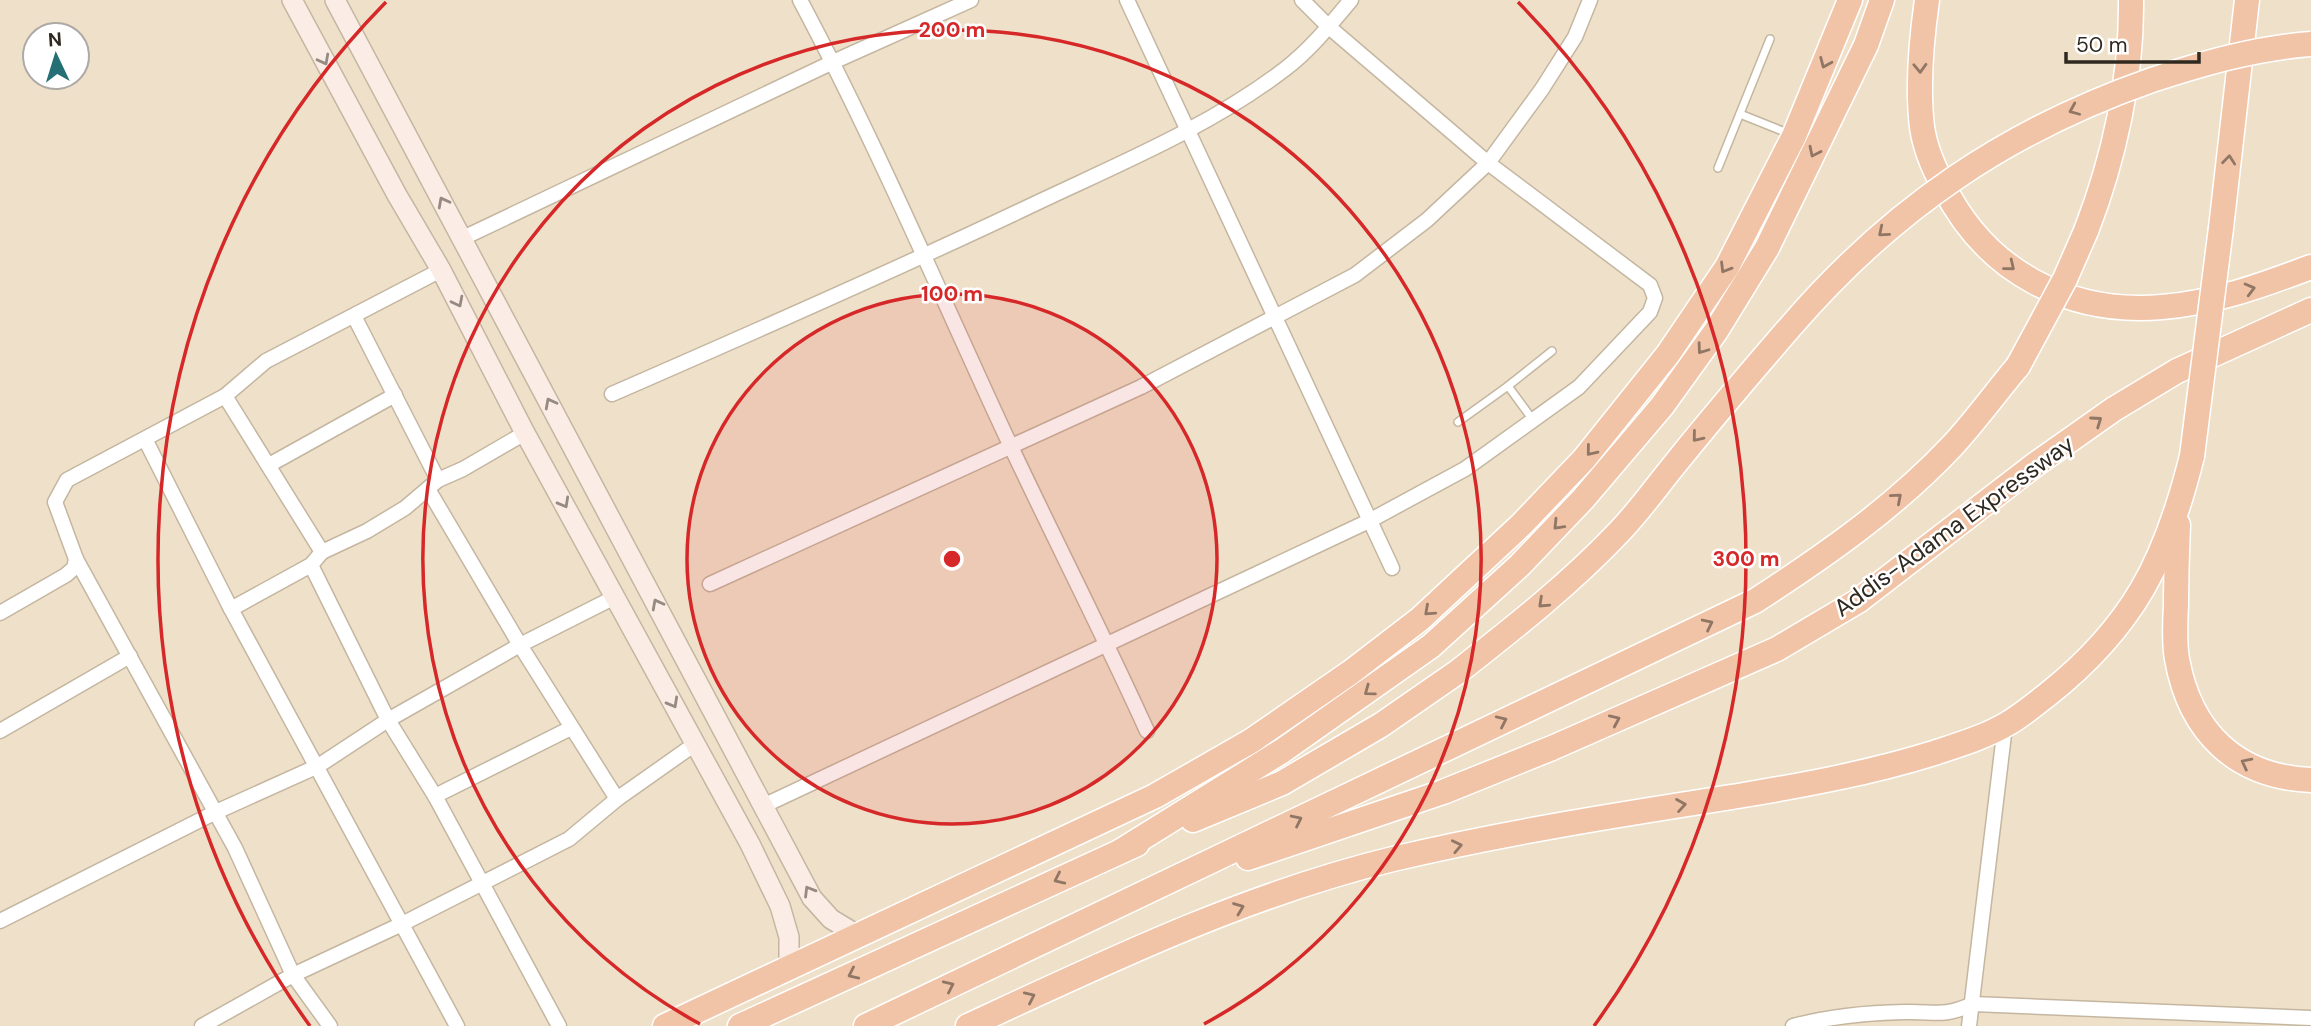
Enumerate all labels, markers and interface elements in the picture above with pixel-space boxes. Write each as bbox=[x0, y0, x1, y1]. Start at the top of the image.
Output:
text: 200 m bbox=[919, 16, 985, 44]
north arrow bbox=[21, 21, 91, 91]
scale bar bbox=[2066, 21, 2199, 65]
text: N bbox=[47, 27, 63, 52]
text: 50 m bbox=[2076, 31, 2127, 59]
one-way arrow bbox=[315, 53, 329, 65]
one-way arrow bbox=[1819, 56, 1833, 69]
one-way arrow bbox=[1912, 63, 1928, 74]
one-way arrow bbox=[2069, 102, 2081, 116]
one-way arrow bbox=[1808, 145, 1822, 157]
one-way arrow bbox=[2221, 155, 2236, 166]
one-way arrow bbox=[438, 197, 452, 209]
one-way arrow bbox=[1878, 224, 1891, 237]
one-way arrow bbox=[2001, 258, 2014, 270]
one-way arrow bbox=[1721, 260, 1734, 273]
text: 100 m bbox=[921, 280, 983, 308]
one-way arrow bbox=[2244, 282, 2256, 297]
one-way arrow bbox=[449, 295, 463, 307]
one-way arrow bbox=[1698, 341, 1711, 354]
one-way arrow bbox=[545, 398, 558, 410]
one-way arrow bbox=[2089, 417, 2102, 429]
street label: Addis-Adama Expressway bbox=[1827, 428, 2080, 623]
one-way arrow bbox=[1693, 429, 1706, 441]
one-way arrow bbox=[1586, 443, 1599, 455]
one-way arrow bbox=[1888, 494, 1901, 506]
one-way arrow bbox=[556, 496, 569, 509]
one-way arrow bbox=[1554, 517, 1567, 530]
text: 300 m bbox=[1713, 545, 1779, 573]
centre of rings bbox=[940, 547, 964, 571]
one-way arrow bbox=[1538, 595, 1551, 608]
one-way arrow bbox=[652, 599, 665, 611]
one-way arrow bbox=[1424, 603, 1437, 615]
one-way arrow bbox=[1701, 619, 1713, 633]
one-way arrow bbox=[1364, 682, 1377, 695]
one-way arrow bbox=[665, 696, 678, 708]
one-way arrow bbox=[1608, 714, 1620, 728]
one-way arrow bbox=[1495, 716, 1508, 730]
one-way arrow bbox=[2241, 758, 2253, 772]
one-way arrow bbox=[1675, 798, 1687, 813]
one-way arrow bbox=[1290, 814, 1302, 828]
one-way arrow bbox=[1451, 839, 1463, 854]
one-way arrow bbox=[1054, 871, 1067, 885]
one-way arrow bbox=[804, 886, 817, 899]
one-way arrow bbox=[1232, 902, 1244, 916]
one-way arrow bbox=[848, 966, 860, 980]
one-way arrow bbox=[942, 981, 955, 995]
one-way arrow bbox=[1022, 991, 1035, 1005]

